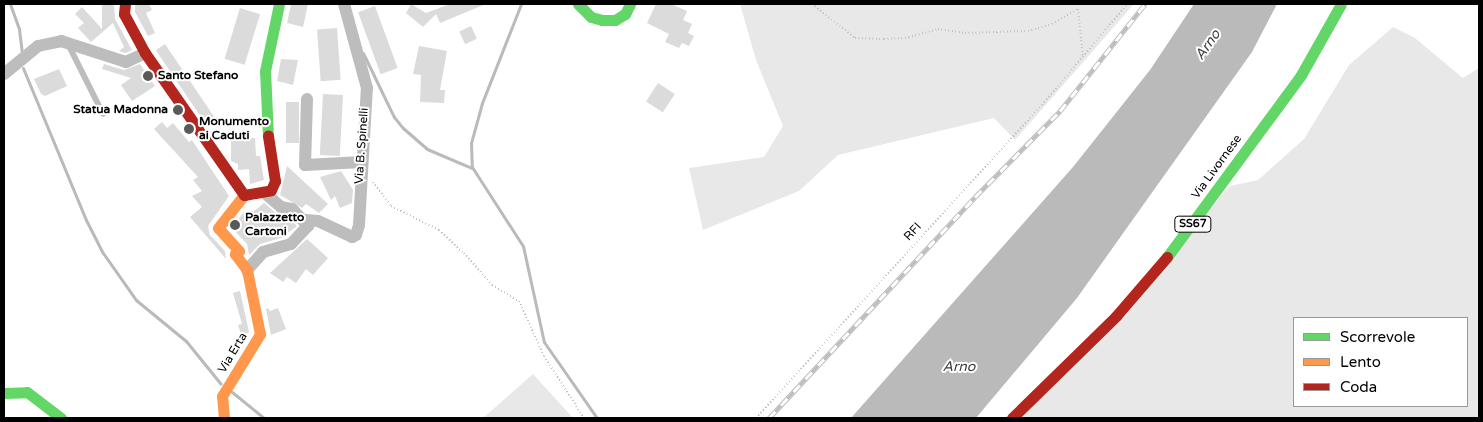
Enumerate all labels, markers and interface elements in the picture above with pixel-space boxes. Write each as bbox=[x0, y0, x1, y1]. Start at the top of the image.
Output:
water label: Arno bbox=[1192, 27, 1224, 63]
place label: Santo Stefano bbox=[158, 69, 238, 83]
marker: Santo Stefano bbox=[142, 70, 154, 82]
place label: Statua Madonna bbox=[73, 103, 168, 117]
marker: Statua Madonna bbox=[172, 104, 184, 116]
street label: Via B. Spinelli bbox=[352, 107, 372, 185]
place label: Monumento ai Caduti bbox=[199, 115, 269, 143]
marker: Monumento ai Caduti bbox=[183, 123, 195, 135]
street label: Via Livornese bbox=[1189, 132, 1245, 202]
place label: Palazzetto Cartoni bbox=[245, 211, 304, 239]
road number: SS67 bbox=[1174, 215, 1212, 232]
marker: Palazzetto Cartoni bbox=[229, 219, 241, 231]
street label: RFI bbox=[901, 220, 925, 244]
legend bbox=[1293, 317, 1468, 407]
text: Scorrevole bbox=[1340, 328, 1415, 346]
street label: Via Erta bbox=[215, 330, 251, 376]
text: Lento bbox=[1340, 353, 1381, 371]
water label: Arno bbox=[943, 359, 975, 375]
text: Coda bbox=[1340, 378, 1377, 396]

